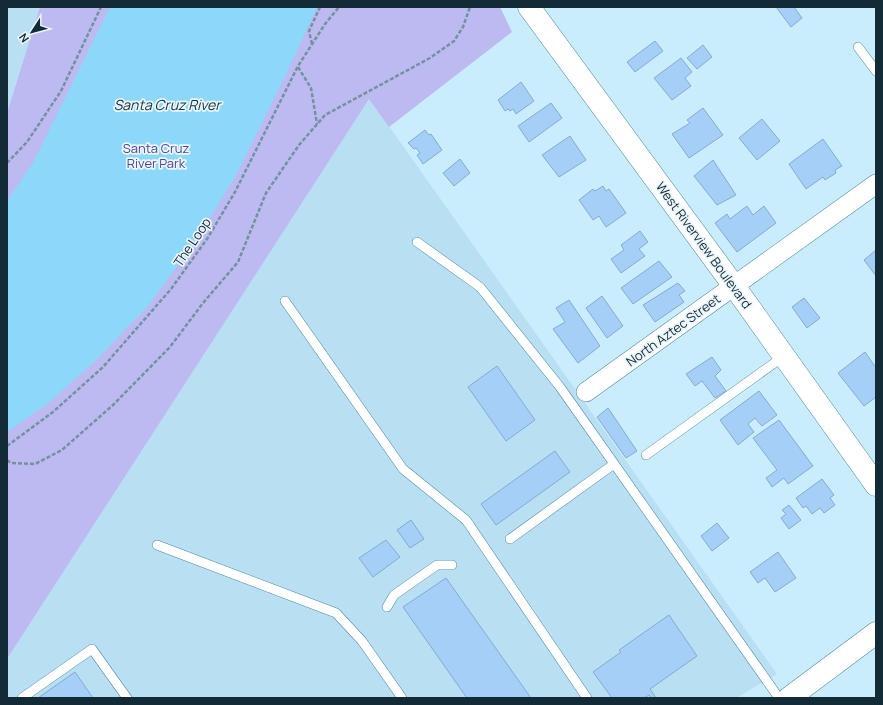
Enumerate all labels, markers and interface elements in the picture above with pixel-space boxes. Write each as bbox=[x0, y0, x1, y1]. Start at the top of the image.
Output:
north arrow bbox=[12, 12, 52, 52]
text: N bbox=[15, 30, 32, 46]
water label: Santa Cruz River bbox=[114, 95, 222, 114]
park label: Santa Cruz River Park bbox=[123, 139, 189, 172]
street label: West Riverview Boulevard bbox=[652, 178, 756, 312]
street label: The Loop bbox=[169, 214, 215, 270]
street label: North Aztec Street bbox=[622, 290, 724, 370]

